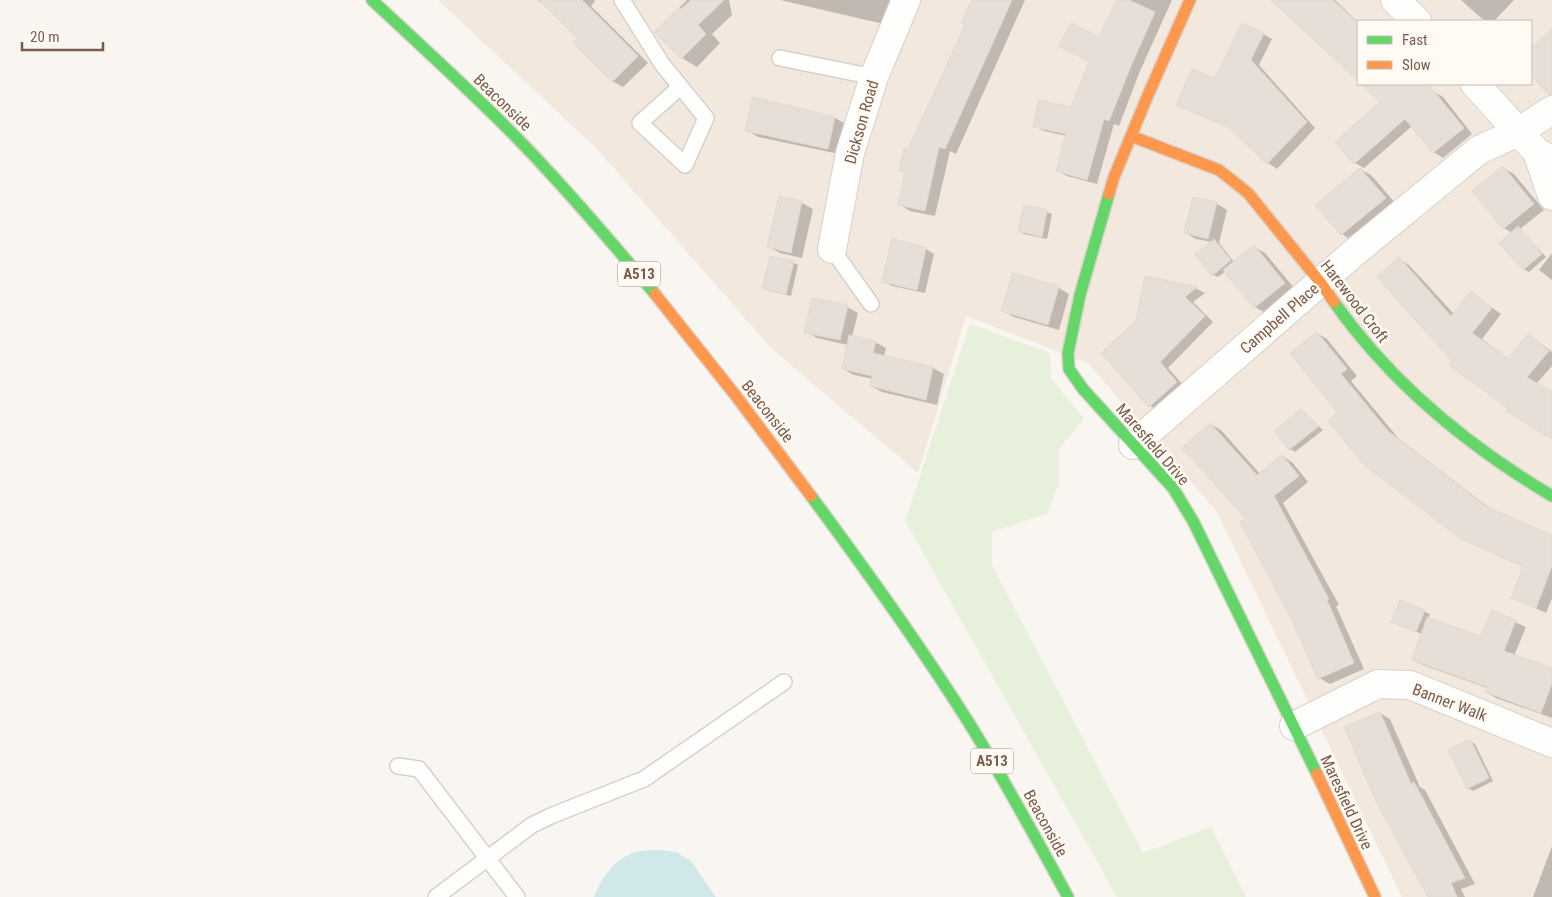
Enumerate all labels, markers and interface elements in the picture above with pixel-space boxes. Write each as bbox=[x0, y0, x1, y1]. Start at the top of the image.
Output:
scale bar bbox=[22, 20, 104, 52]
legend bbox=[1357, 20, 1532, 85]
text: 20 m bbox=[30, 28, 60, 46]
text: Fast bbox=[1402, 31, 1427, 49]
text: Slow bbox=[1402, 56, 1431, 74]
street label: Beaconside bbox=[470, 70, 536, 135]
street label: Dickson Road bbox=[840, 78, 883, 166]
street label: Harewood Croft bbox=[1316, 256, 1393, 347]
road number: A513 bbox=[618, 262, 660, 286]
street label: Campbell Place bbox=[1236, 279, 1323, 358]
street label: Beaconside bbox=[737, 377, 798, 446]
street label: Maresfield Drive bbox=[1112, 400, 1193, 489]
street label: Banner Walk bbox=[1410, 680, 1491, 726]
road number: A513 bbox=[971, 748, 1013, 774]
street label: Maresfield Drive bbox=[1316, 752, 1377, 852]
street label: Beaconside bbox=[1019, 787, 1072, 860]

